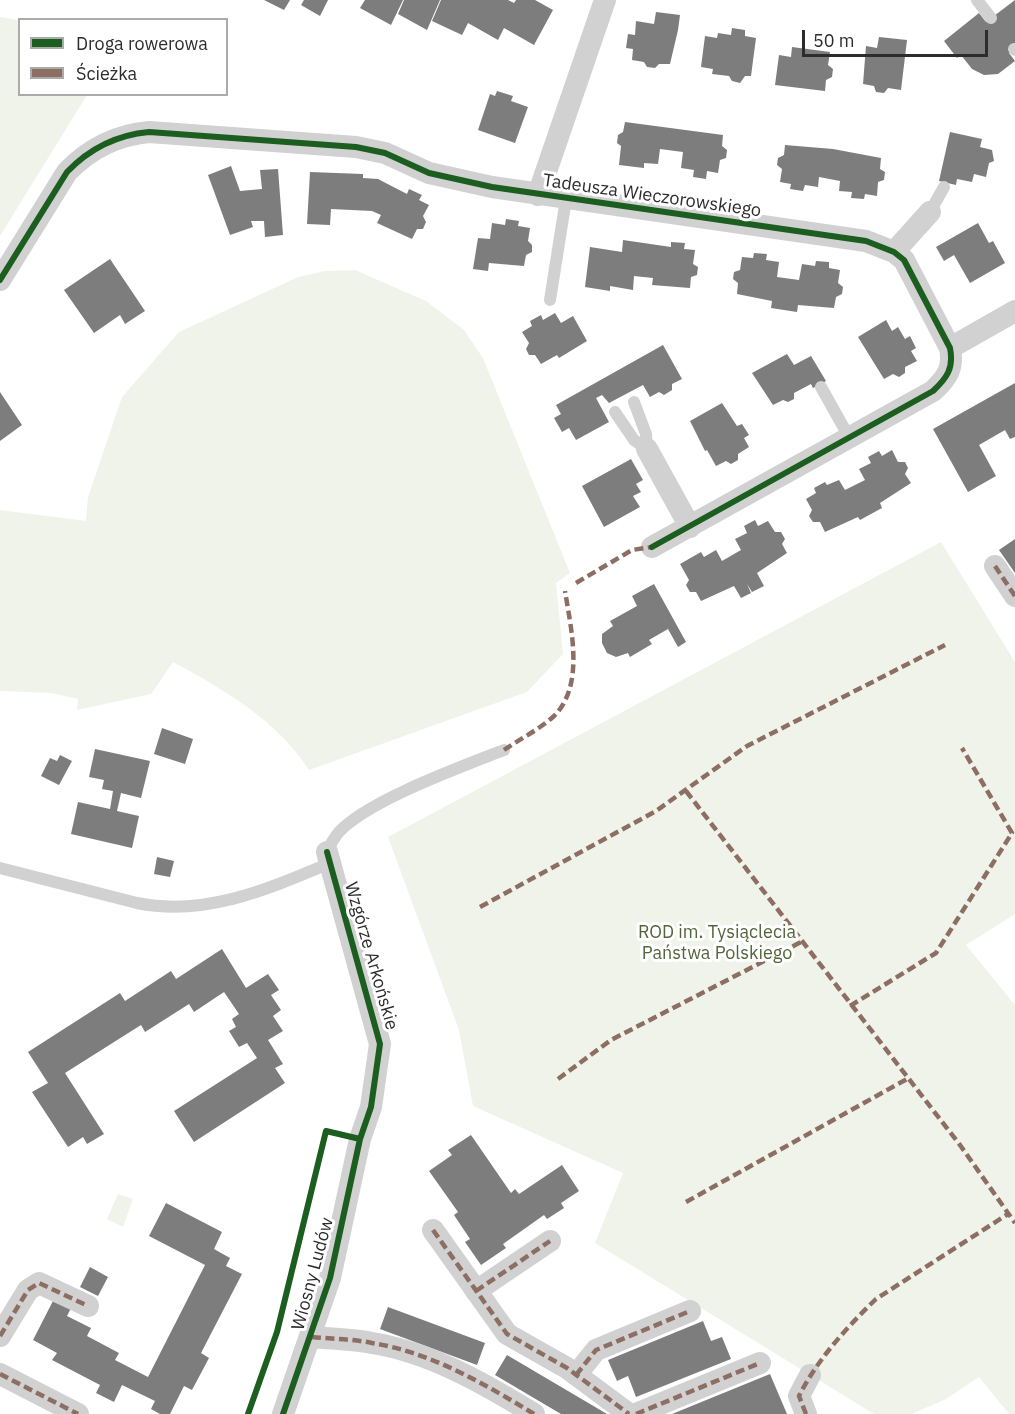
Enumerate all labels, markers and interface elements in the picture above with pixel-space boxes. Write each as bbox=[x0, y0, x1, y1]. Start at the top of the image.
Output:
legend bbox=[18, 18, 228, 96]
scale bar bbox=[805, 18, 991, 56]
text: 50 m bbox=[813, 29, 855, 52]
text: Droga rowerowa bbox=[76, 32, 208, 55]
text: Ścieżka bbox=[76, 62, 137, 85]
street label: Tadeusza Wieczorowskiego bbox=[542, 170, 762, 222]
street label: Wzgórze Arkońskie bbox=[340, 880, 402, 1032]
park label: ROD im. Tysiąclecia Państwa Polskiego bbox=[638, 922, 796, 964]
street label: Wiosny Ludów bbox=[288, 1215, 338, 1333]

